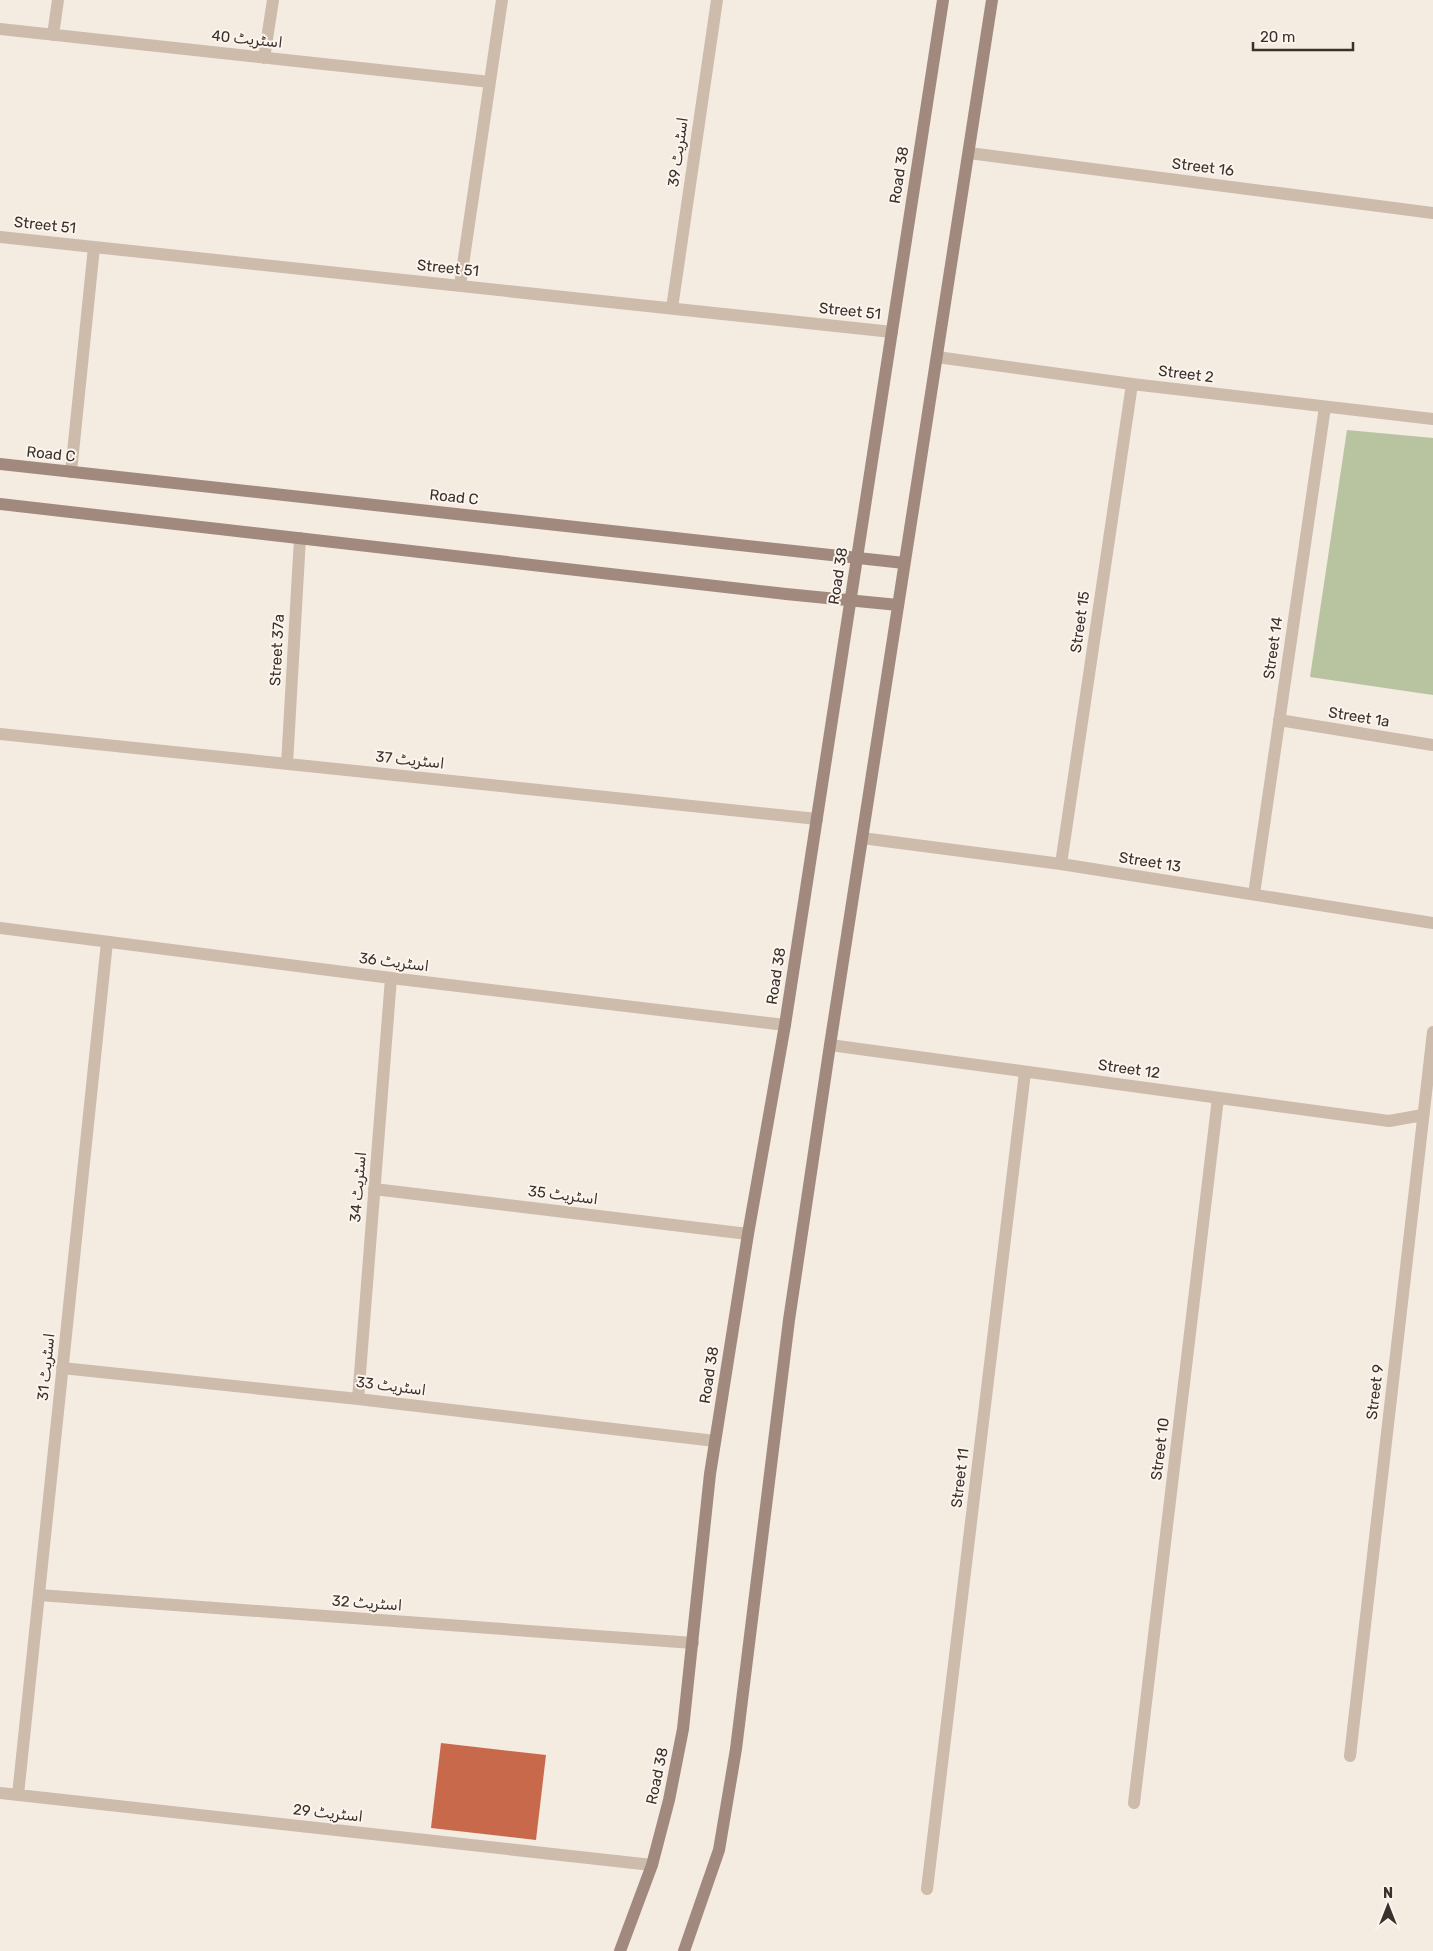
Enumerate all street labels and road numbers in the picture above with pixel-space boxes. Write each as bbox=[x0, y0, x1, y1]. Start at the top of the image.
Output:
street label: اسٹریٹ 40 bbox=[211, 26, 283, 52]
street label: اسٹریٹ 39 bbox=[664, 116, 692, 188]
street label: Road 38 bbox=[886, 145, 912, 205]
street label: Street 16 bbox=[1171, 154, 1235, 180]
street label: Street 51 bbox=[13, 213, 77, 237]
street label: Street 51 bbox=[416, 256, 480, 280]
street label: Street 51 bbox=[818, 299, 882, 323]
street label: Street 2 bbox=[1157, 362, 1215, 386]
street label: Road C bbox=[26, 442, 76, 466]
street label: Road C bbox=[429, 485, 479, 509]
street label: Road 38 bbox=[825, 546, 851, 606]
street label: Street 15 bbox=[1067, 590, 1093, 654]
street label: Street 37a bbox=[266, 614, 288, 686]
street label: Street 14 bbox=[1260, 616, 1286, 680]
street label: Street 1a bbox=[1327, 703, 1391, 731]
street label: اسٹریٹ 37 bbox=[375, 747, 445, 773]
street label: Street 13 bbox=[1118, 848, 1182, 876]
street label: Road 38 bbox=[763, 946, 789, 1006]
street label: اسٹریٹ 36 bbox=[358, 949, 430, 975]
street label: Street 12 bbox=[1097, 1056, 1161, 1082]
street label: اسٹریٹ 34 bbox=[346, 1151, 370, 1223]
street label: اسٹریٹ 35 bbox=[527, 1182, 599, 1208]
street label: اسٹریٹ 31 bbox=[33, 1332, 59, 1402]
street label: Road 38 bbox=[696, 1345, 722, 1405]
street label: Street 9 bbox=[1363, 1363, 1387, 1421]
street label: اسٹریٹ 33 bbox=[355, 1373, 427, 1399]
street label: Street 10 bbox=[1147, 1417, 1173, 1481]
street label: Street 11 bbox=[947, 1447, 973, 1509]
street label: اسٹریٹ 32 bbox=[331, 1592, 403, 1614]
street label: Road 38 bbox=[642, 1746, 672, 1806]
street label: اسٹریٹ 29 bbox=[292, 1800, 364, 1826]

